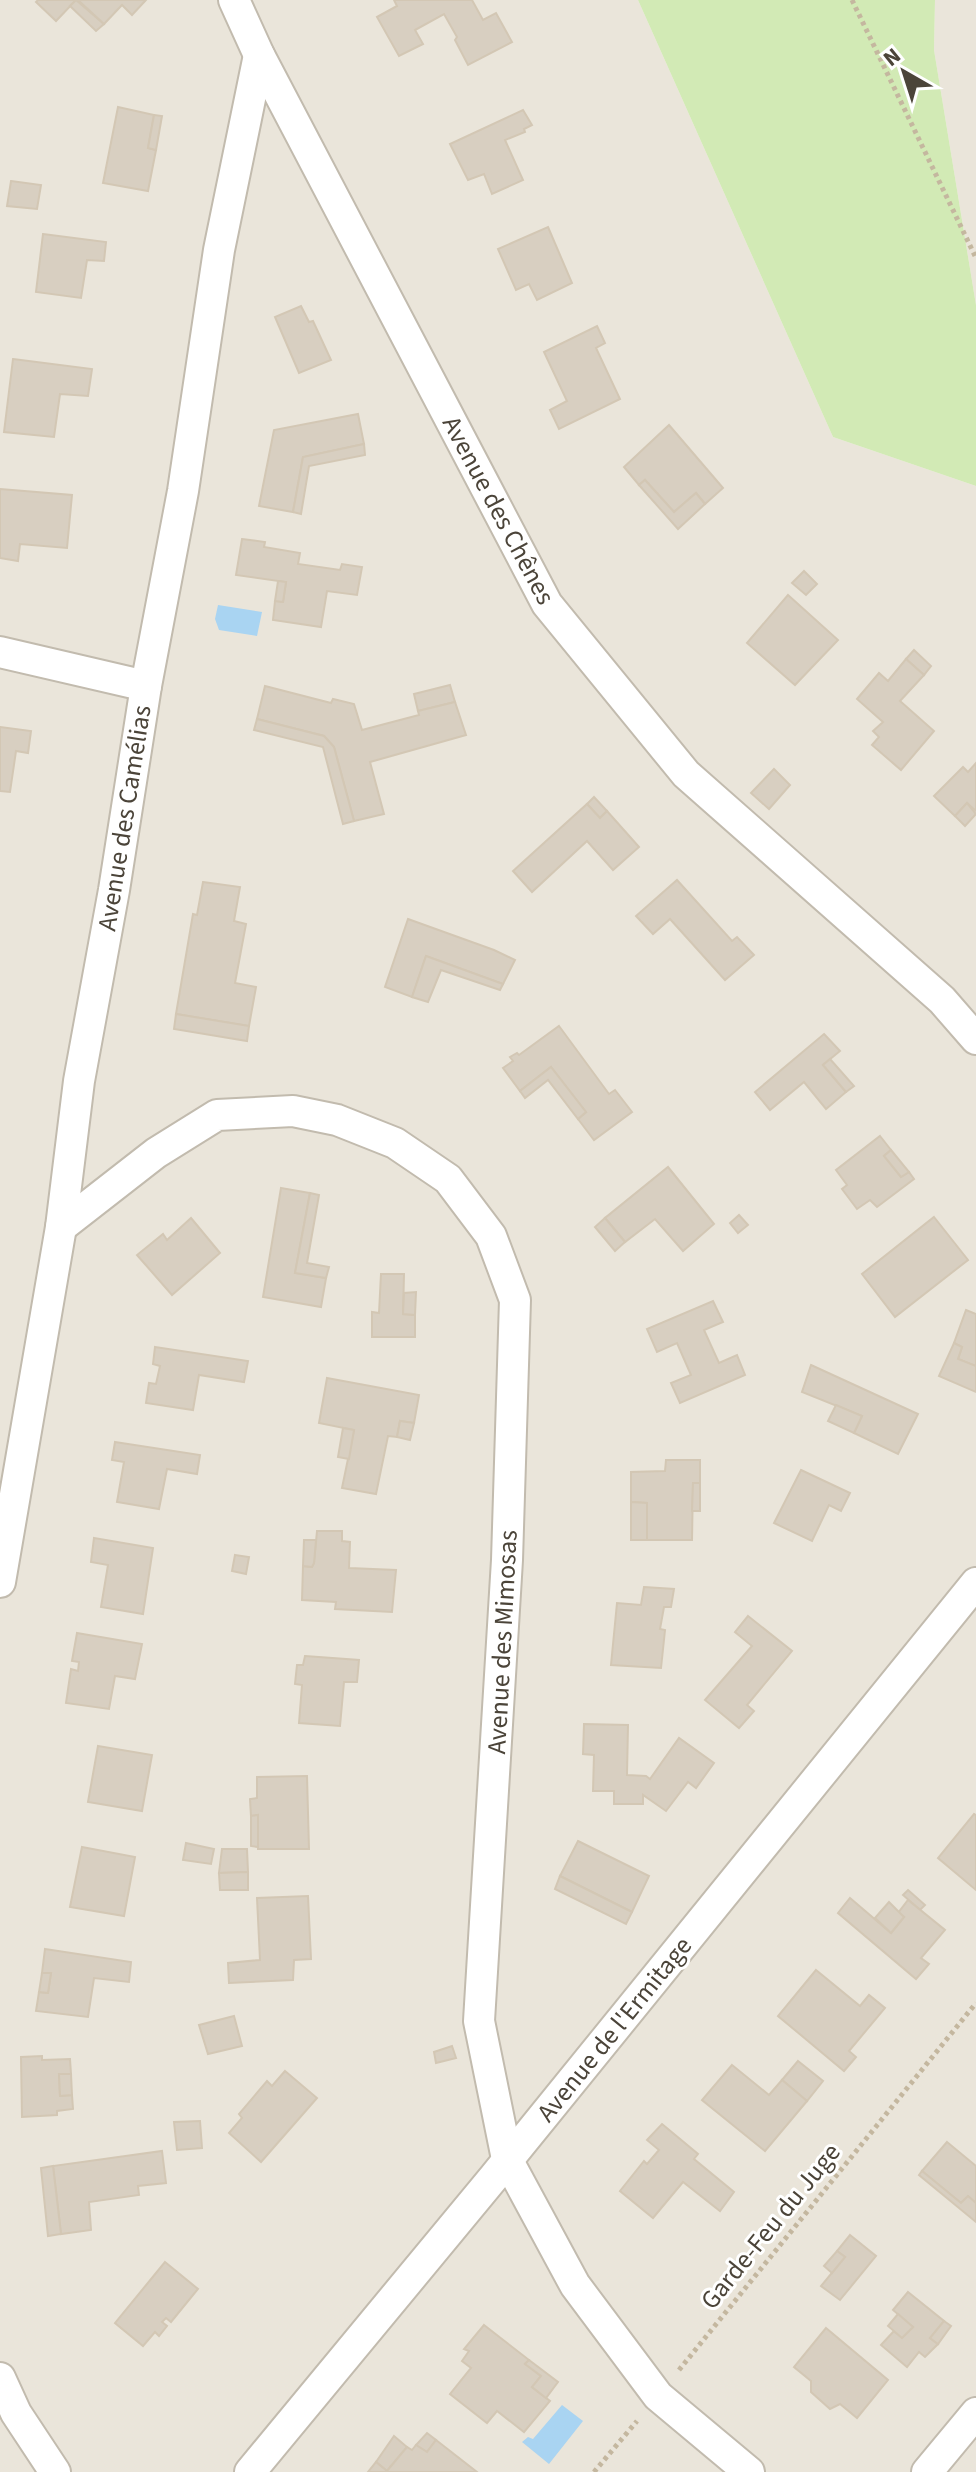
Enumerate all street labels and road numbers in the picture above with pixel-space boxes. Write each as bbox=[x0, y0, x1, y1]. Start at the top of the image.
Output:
street label: Avenue des Chênes bbox=[433, 409, 564, 611]
street label: Avenue des Camélias bbox=[88, 702, 161, 934]
street label: Avenue des Mimosas bbox=[478, 1529, 527, 1755]
street label: Avenue de l'Ermitage bbox=[528, 1929, 701, 2130]
street label: Garde-Feu du Juge bbox=[692, 2135, 849, 2317]

